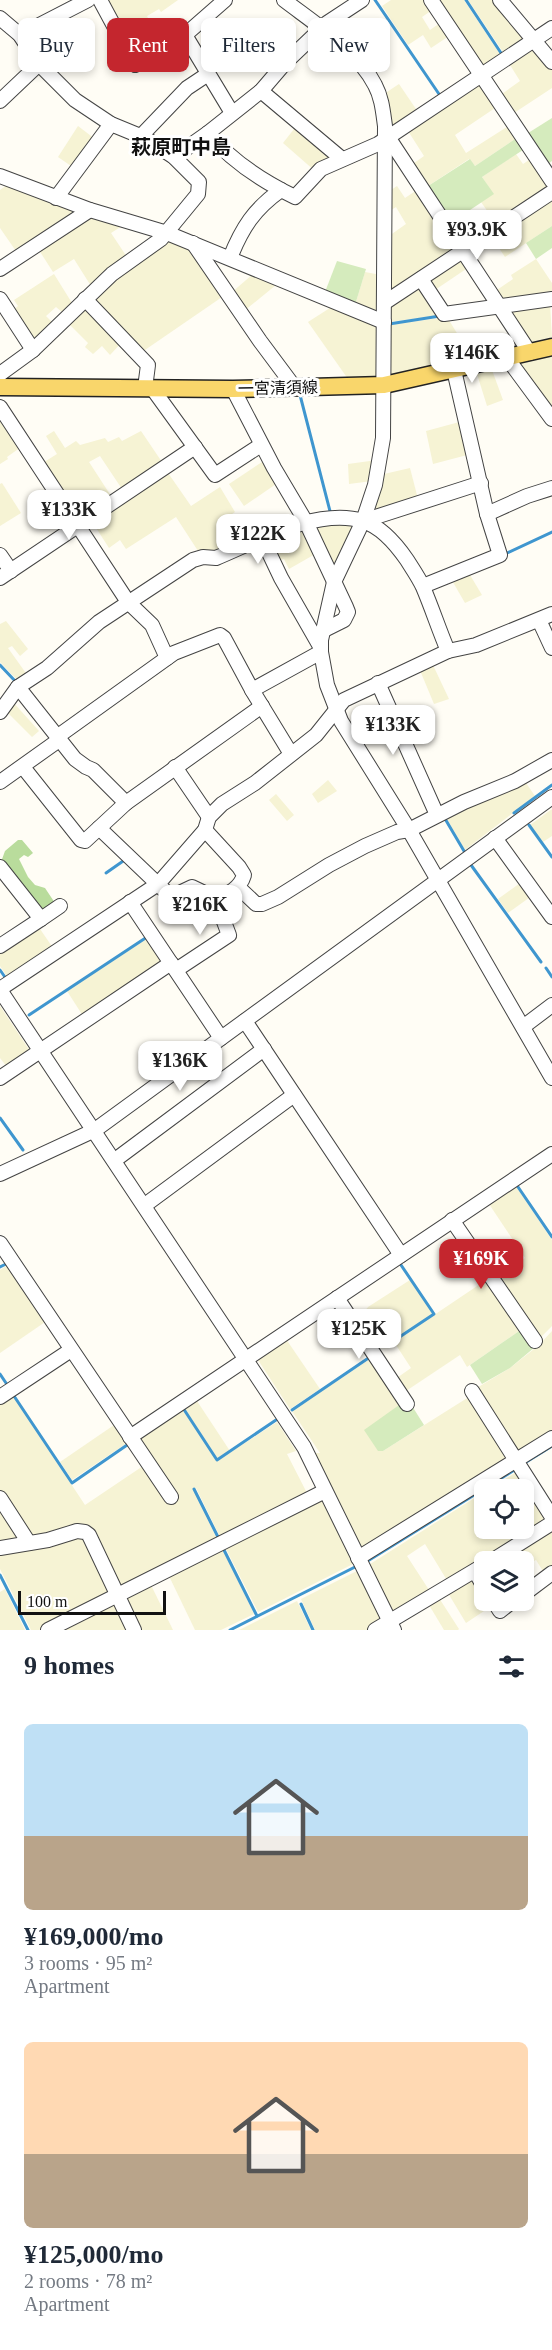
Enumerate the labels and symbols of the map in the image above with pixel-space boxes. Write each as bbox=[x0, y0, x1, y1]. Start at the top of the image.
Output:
district label: 萩原町中島 bbox=[131, 136, 231, 158]
pin: ¥93.9K bbox=[428, 210, 526, 261]
pin: ¥146K bbox=[430, 333, 514, 384]
street label: 一宮清須線 bbox=[238, 379, 318, 397]
pin: ¥133K bbox=[27, 490, 111, 541]
pin: ¥122K bbox=[216, 514, 300, 565]
pin: ¥133K bbox=[351, 705, 435, 756]
pin: ¥216K bbox=[158, 885, 242, 936]
pin: ¥136K bbox=[138, 1041, 222, 1092]
pin: ¥169K bbox=[439, 1239, 523, 1290]
pin: ¥125K bbox=[317, 1309, 401, 1360]
scale bar bbox=[18, 1588, 166, 1616]

